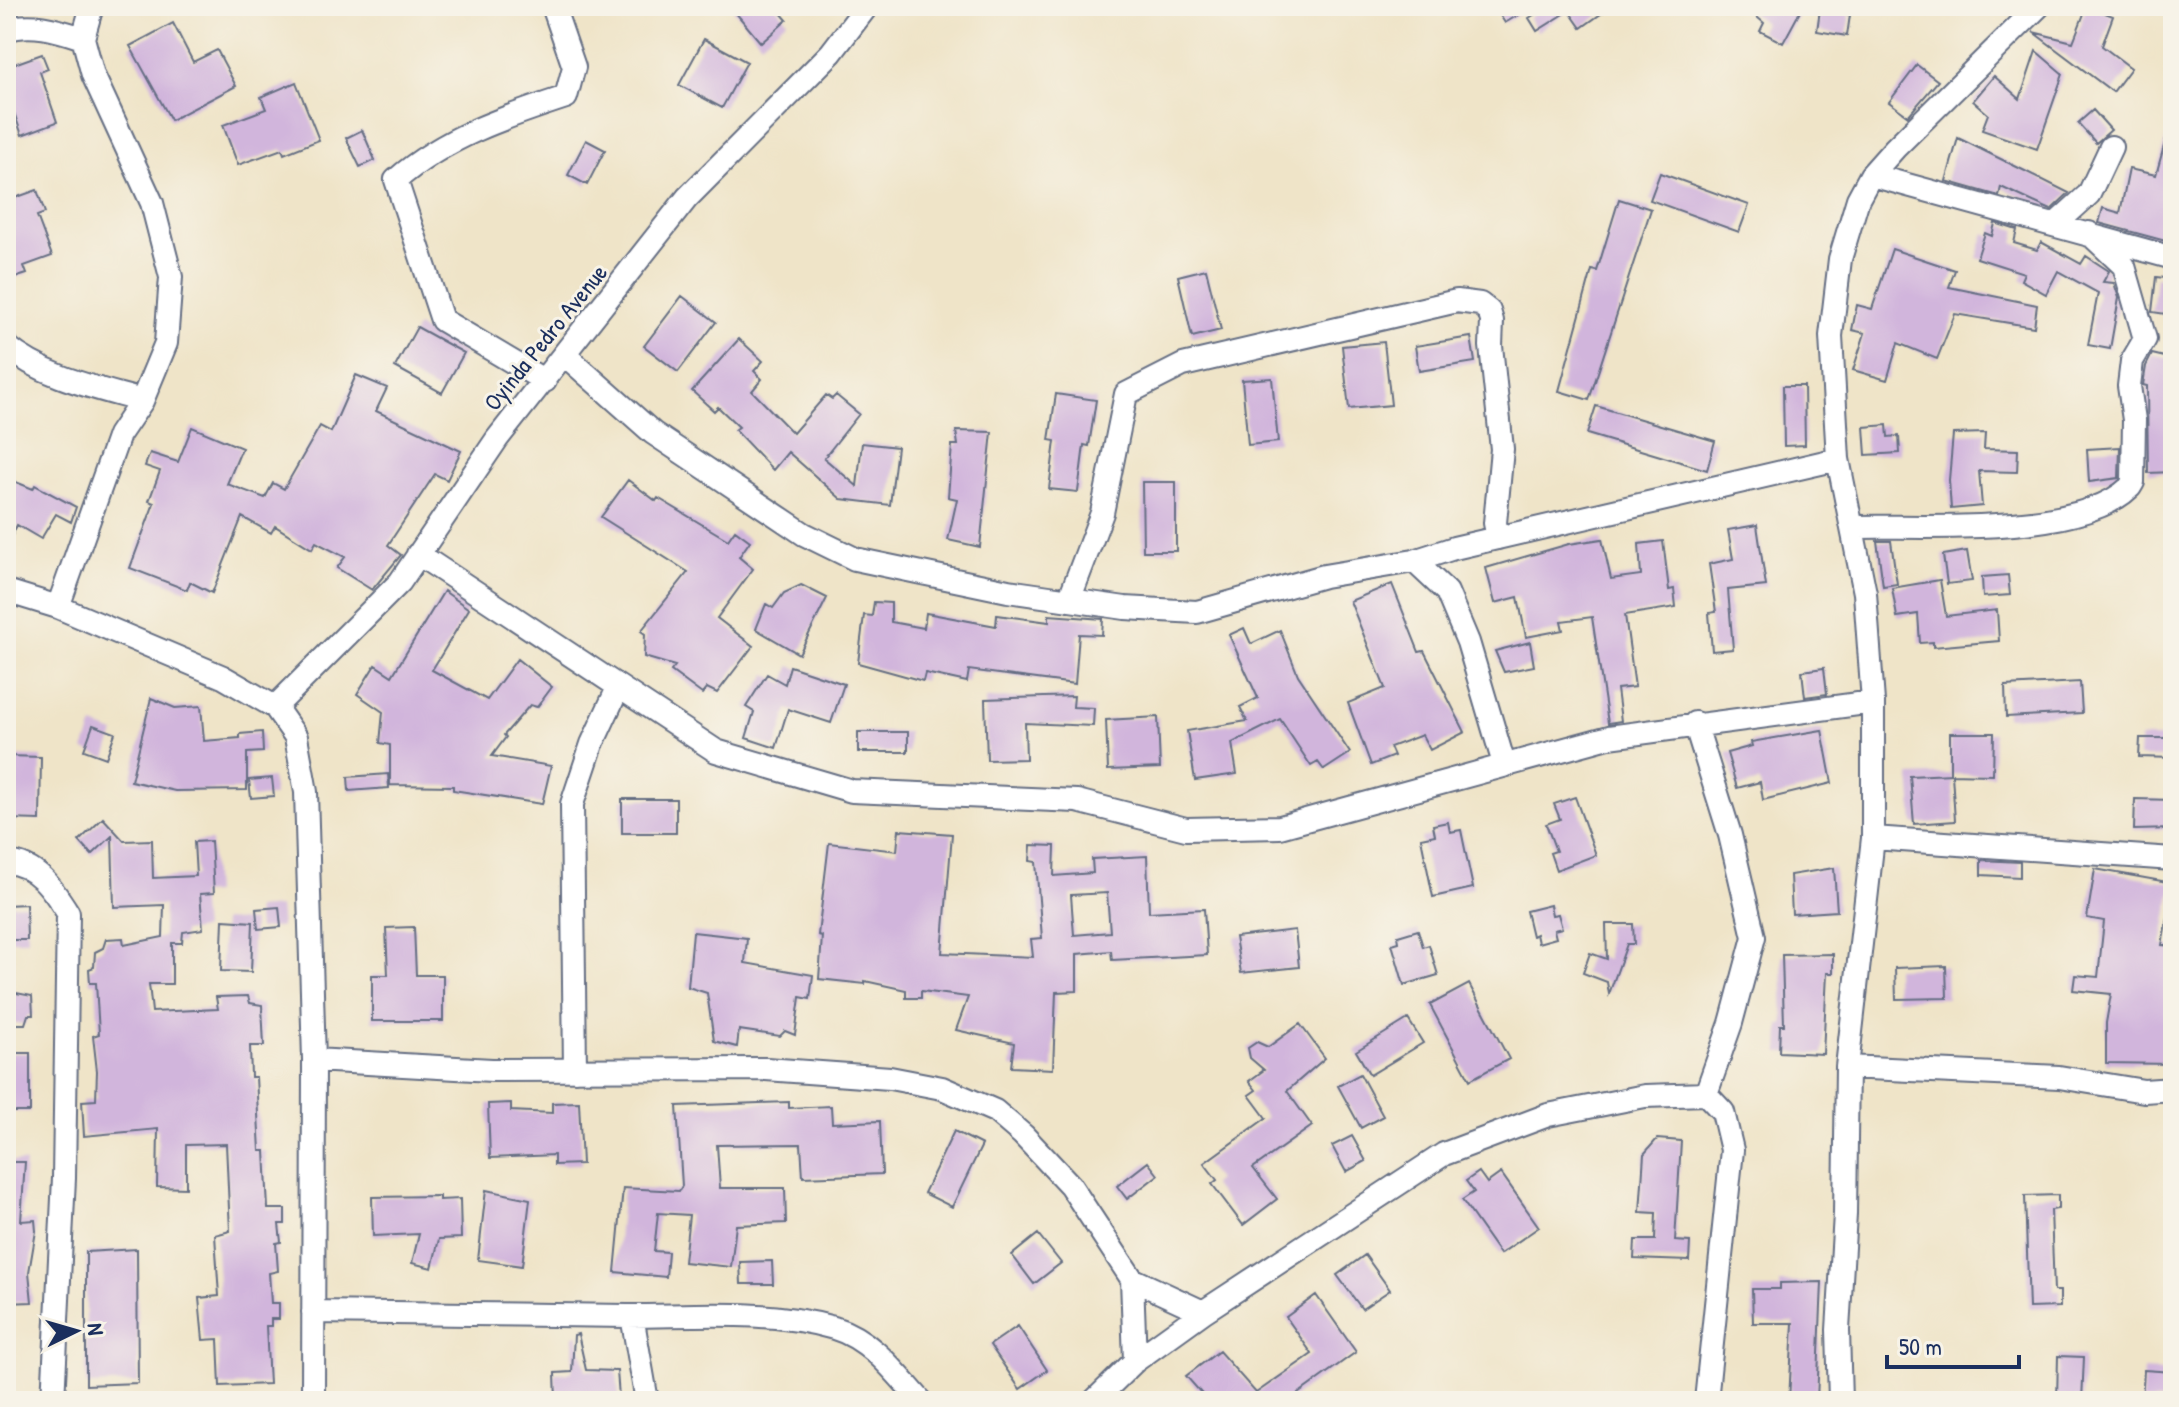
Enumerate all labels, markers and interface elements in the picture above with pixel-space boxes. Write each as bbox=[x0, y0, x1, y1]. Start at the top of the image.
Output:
street label: Oyinda Pedro Avenue bbox=[476, 257, 614, 417]
north arrow bbox=[36, 1291, 116, 1371]
scale bar bbox=[1887, 1319, 2019, 1369]
text: N bbox=[80, 1322, 111, 1337]
text: 50 m bbox=[1899, 1330, 1942, 1362]

